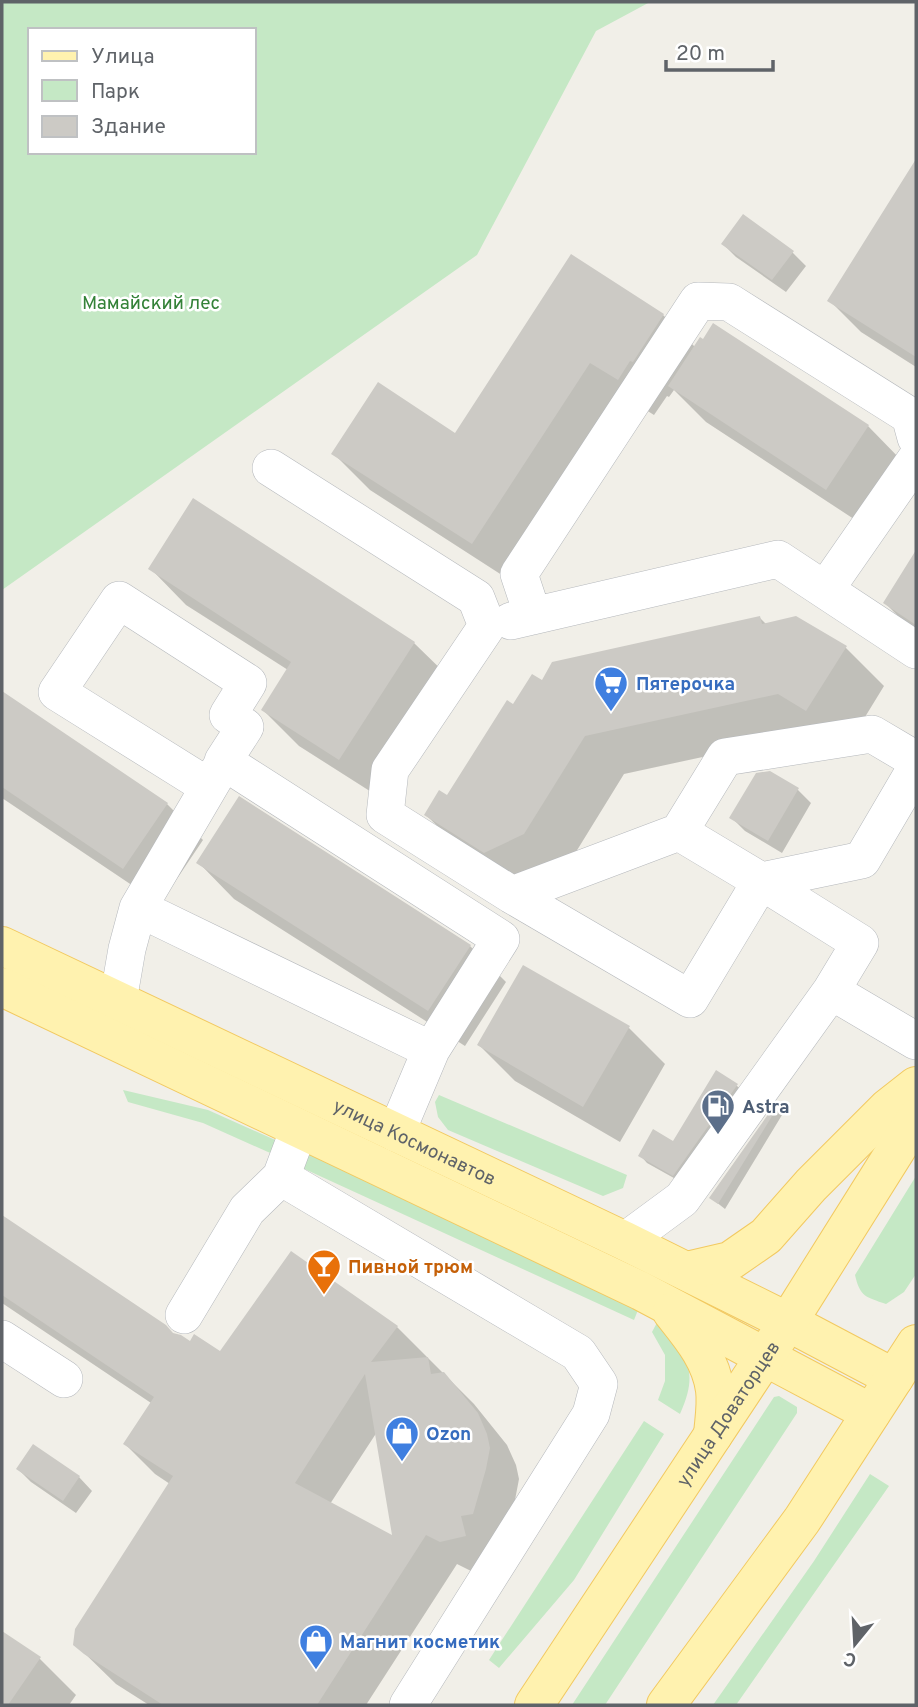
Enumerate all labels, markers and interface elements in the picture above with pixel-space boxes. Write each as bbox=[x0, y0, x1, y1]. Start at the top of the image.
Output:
legend bbox=[28, 28, 256, 154]
scale bar bbox=[666, 28, 773, 72]
text: 20 m bbox=[676, 41, 725, 68]
text: Улица bbox=[91, 44, 155, 71]
text: Парк bbox=[91, 79, 140, 106]
text: Здание bbox=[91, 114, 166, 141]
park label: Мамайский лес bbox=[82, 292, 220, 316]
supermarket icon: Пятерочка bbox=[592, 664, 630, 713]
place label: Пятерочка bbox=[636, 673, 735, 697]
fuel station icon: Astra bbox=[699, 1087, 737, 1136]
street label: улица Космонавтов bbox=[329, 1095, 499, 1192]
place label: Astra bbox=[742, 1096, 790, 1120]
bar icon: Пивной трюм bbox=[305, 1247, 343, 1296]
place label: Пивной трюм bbox=[348, 1256, 473, 1280]
street label: улица Доваторцев bbox=[672, 1337, 786, 1492]
shop icon: Ozon bbox=[383, 1414, 421, 1463]
place label: Ozon bbox=[426, 1423, 471, 1447]
north arrow bbox=[820, 1609, 890, 1679]
shop icon: Магнит косметик bbox=[297, 1622, 335, 1671]
place label: Магнит косметик bbox=[340, 1631, 500, 1655]
text: С bbox=[841, 1645, 860, 1672]

